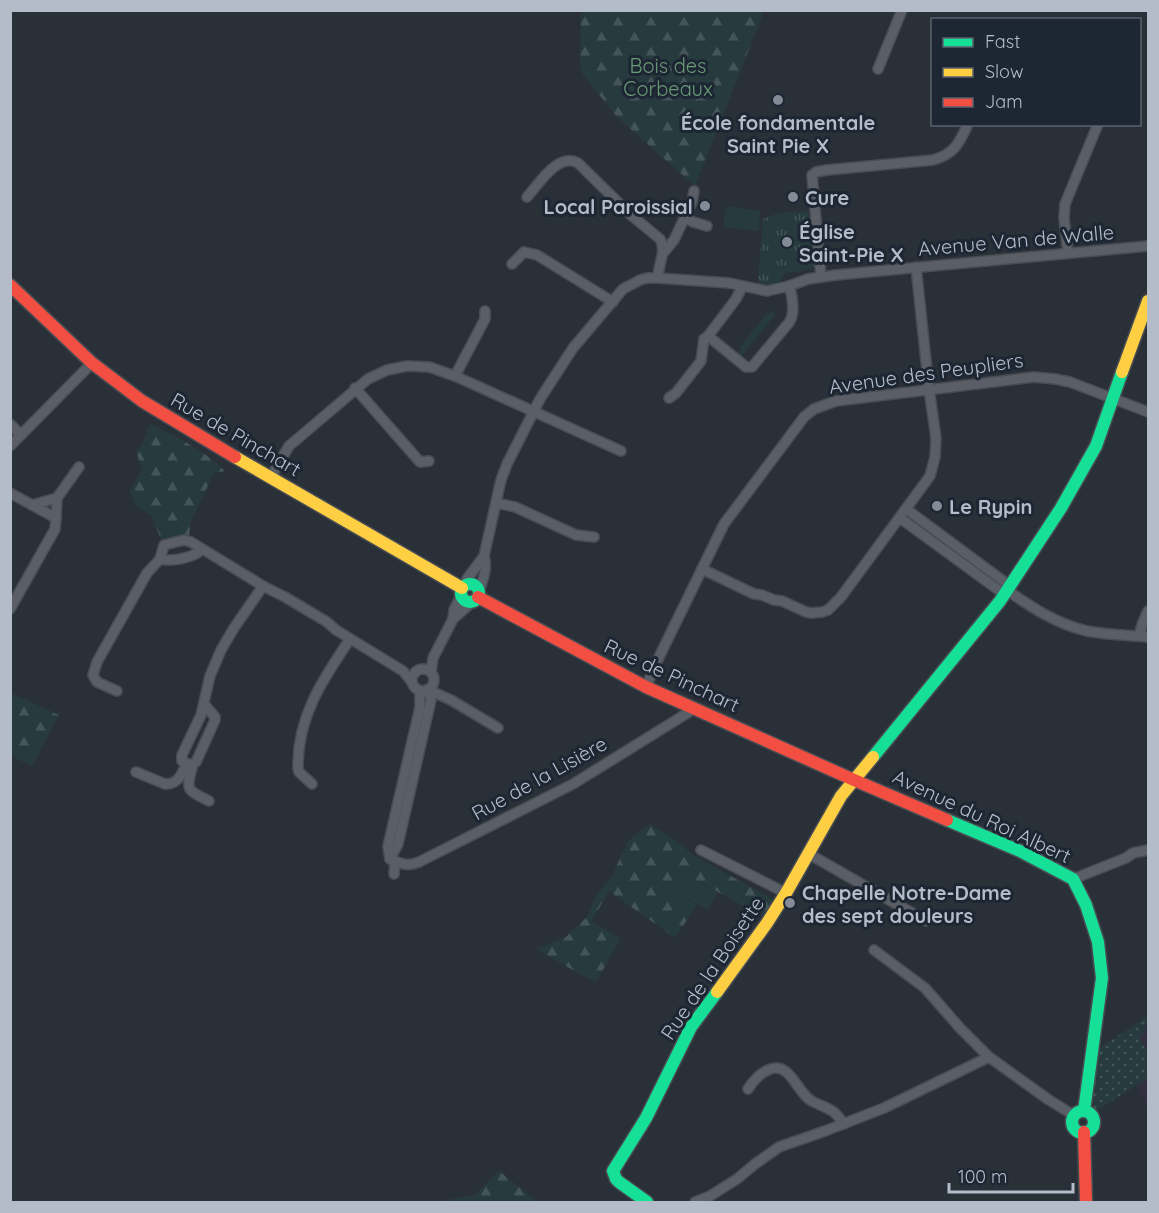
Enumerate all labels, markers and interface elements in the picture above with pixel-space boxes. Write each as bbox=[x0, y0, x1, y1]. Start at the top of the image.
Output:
legend bbox=[931, 18, 1141, 126]
text: Fast bbox=[985, 30, 1020, 53]
park label: Bois des Corbeaux bbox=[623, 53, 713, 101]
text: Slow bbox=[985, 60, 1023, 83]
text: Jam bbox=[985, 90, 1023, 113]
marker: École fondamentale Saint Pie X bbox=[771, 93, 785, 107]
place label: École fondamentale Saint Pie X bbox=[681, 110, 875, 158]
place label: Cure bbox=[805, 185, 849, 210]
marker: Cure bbox=[786, 190, 800, 204]
place label: Local Paroissial bbox=[543, 194, 693, 219]
marker: Local Paroissial bbox=[698, 199, 712, 213]
place label: Église Saint-Pie X bbox=[799, 219, 904, 267]
street label: Avenue Van de Walle bbox=[917, 219, 1115, 261]
marker: Église Saint-Pie X bbox=[780, 235, 794, 249]
street label: Avenue des Peupliers bbox=[827, 347, 1025, 399]
street label: Rue de Pinchart bbox=[166, 387, 306, 482]
place label: Le Rypin bbox=[949, 494, 1032, 519]
marker: Le Rypin bbox=[930, 499, 944, 513]
street label: Rue de Pinchart bbox=[600, 633, 744, 717]
street label: Rue de la Lisière bbox=[467, 731, 611, 825]
street label: Avenue du Roi Albert bbox=[889, 764, 1075, 868]
place label: Chapelle Notre-Dame des sept douleurs bbox=[802, 880, 1012, 928]
street label: Rue de la Boisette bbox=[655, 892, 769, 1044]
marker: Chapelle Notre-Dame des sept douleurs bbox=[783, 896, 797, 910]
scale bar bbox=[949, 1156, 1074, 1194]
text: 100 m bbox=[958, 1165, 1007, 1188]

